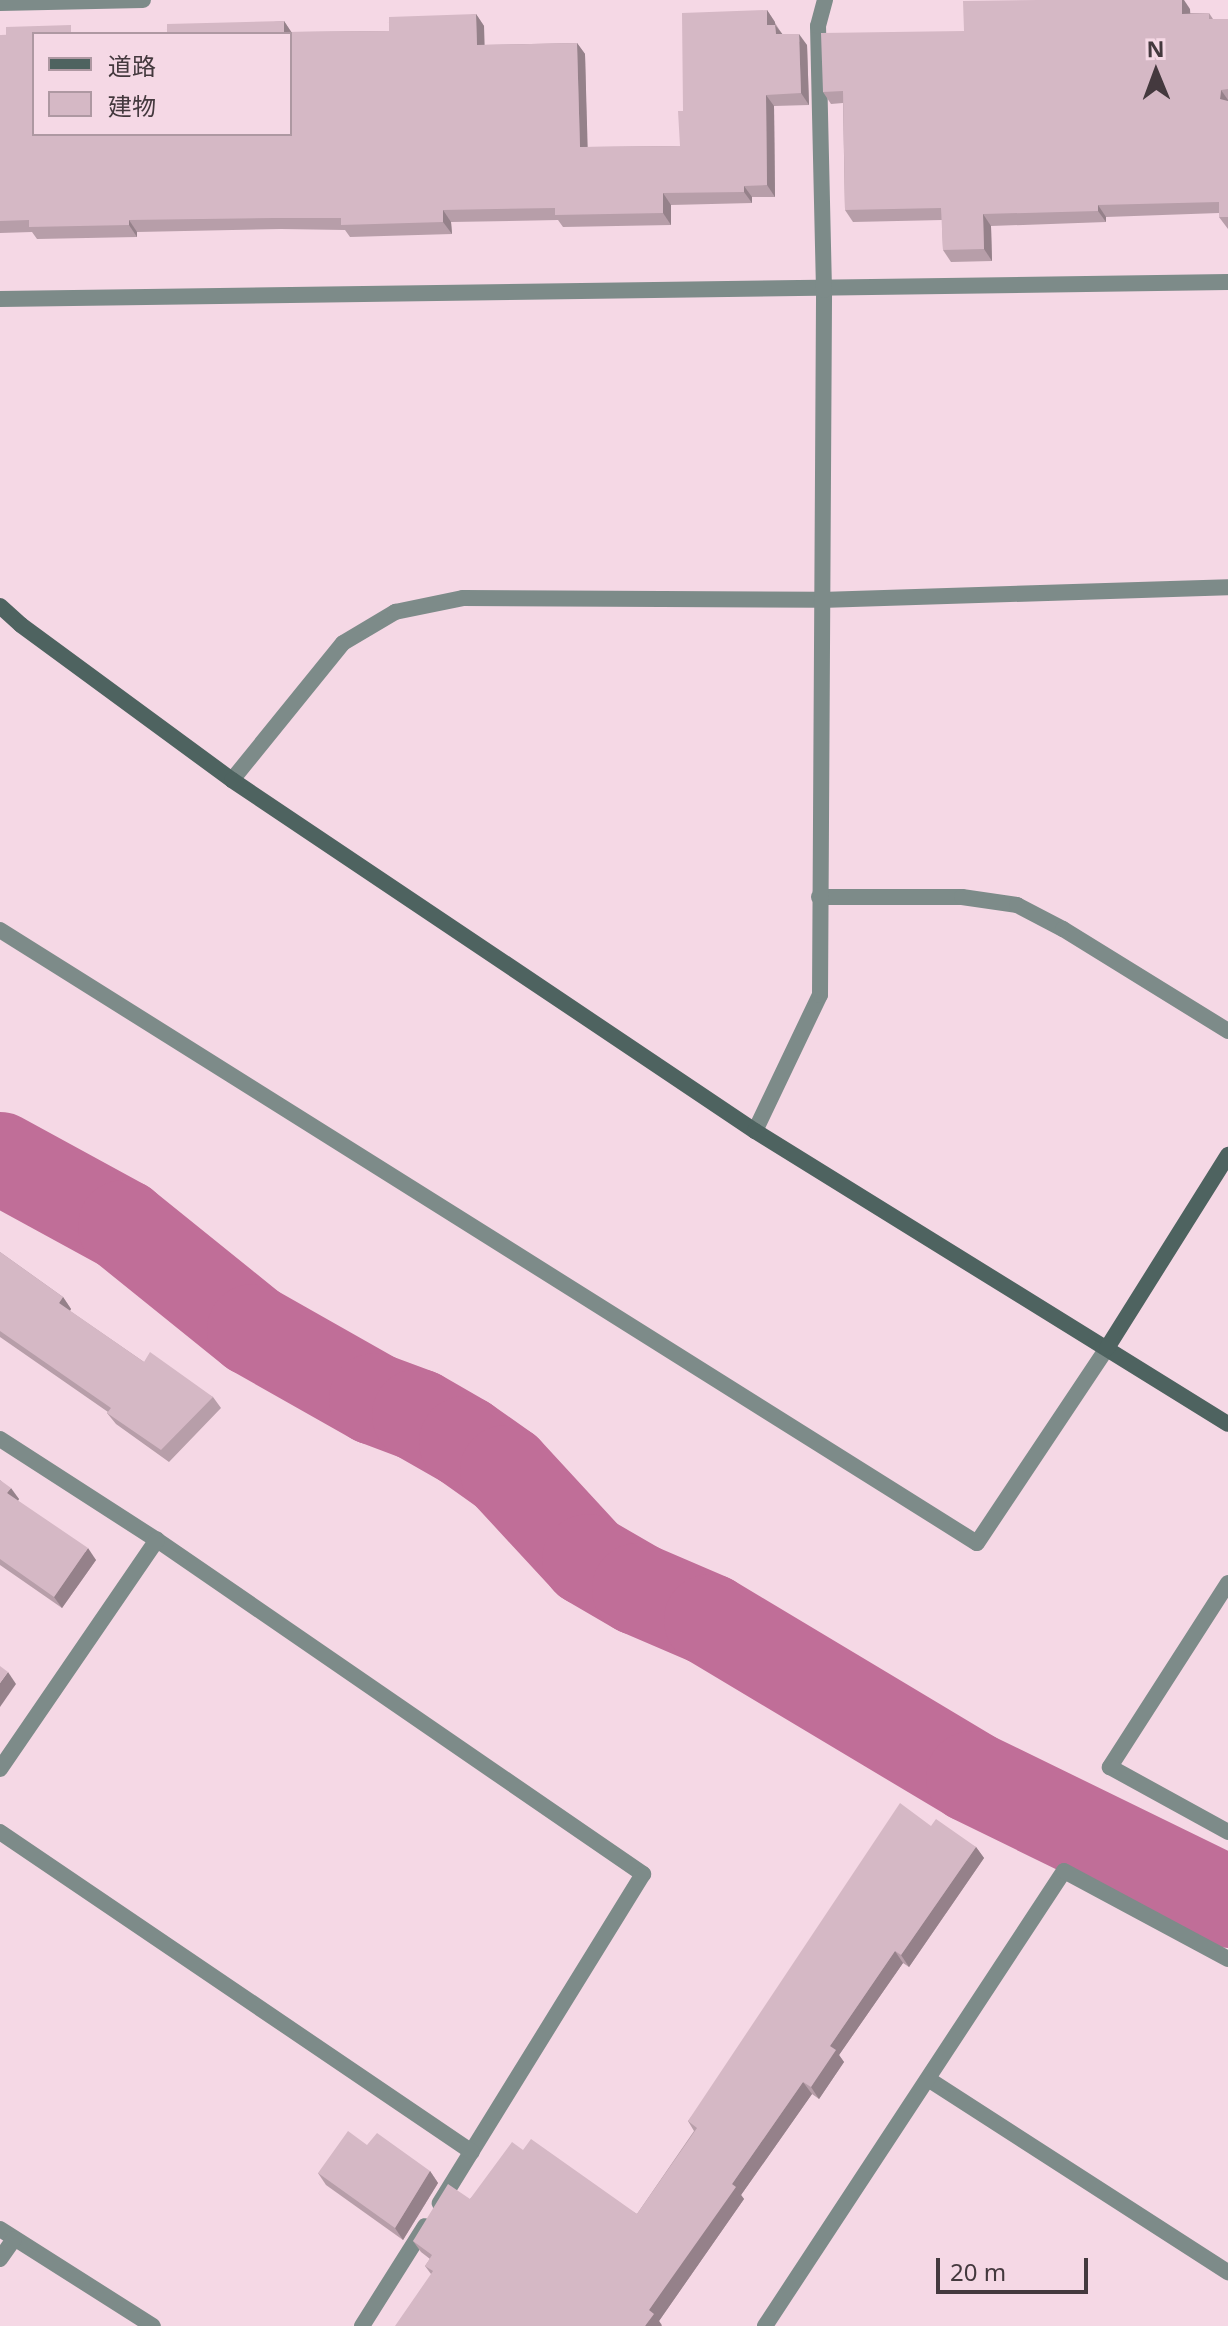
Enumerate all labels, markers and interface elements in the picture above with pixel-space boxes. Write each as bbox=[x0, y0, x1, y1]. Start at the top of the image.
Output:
legend bbox=[32, 32, 292, 136]
north arrow bbox=[1116, 32, 1196, 112]
text: N bbox=[1146, 33, 1165, 63]
text: 道路 bbox=[108, 49, 156, 82]
text: 建物 bbox=[108, 89, 156, 122]
scale bar bbox=[940, 2242, 1092, 2292]
text: 20 m bbox=[950, 2255, 1006, 2288]

